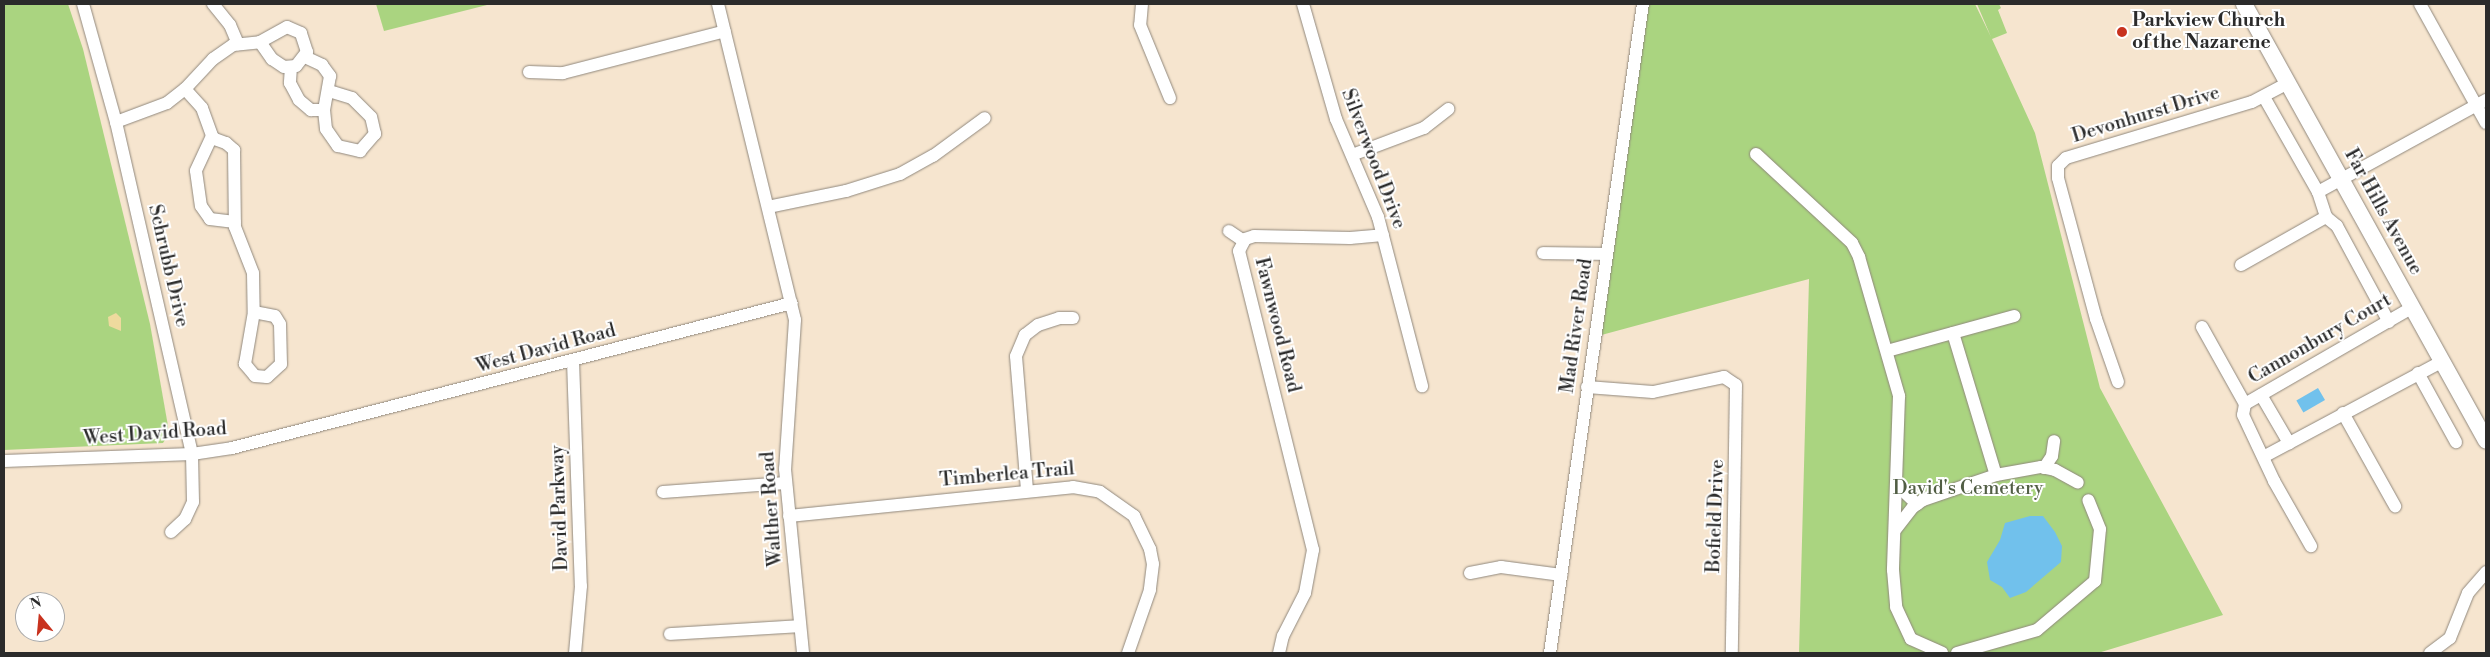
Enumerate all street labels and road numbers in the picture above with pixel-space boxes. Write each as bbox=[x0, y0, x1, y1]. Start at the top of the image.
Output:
street label: Devonhurst Drive bbox=[2069, 82, 2223, 148]
street label: Silverwood Drive bbox=[1336, 86, 1410, 232]
street label: Far Hills Avenue bbox=[2339, 145, 2427, 279]
street label: Schrubb Drive bbox=[143, 202, 193, 330]
street label: Fawnwood Road bbox=[1249, 255, 1305, 395]
street label: Mad River Road bbox=[1556, 257, 1598, 395]
street label: Cannonbury Court bbox=[2245, 289, 2395, 389]
street label: West David Road bbox=[474, 319, 618, 379]
street label: West David Road bbox=[83, 418, 227, 450]
street label: David Parkway bbox=[546, 445, 574, 571]
street label: Walther Road bbox=[757, 451, 787, 567]
street label: Timberlea Trail bbox=[939, 458, 1075, 492]
street label: Bofield Drive bbox=[1703, 459, 1729, 573]

